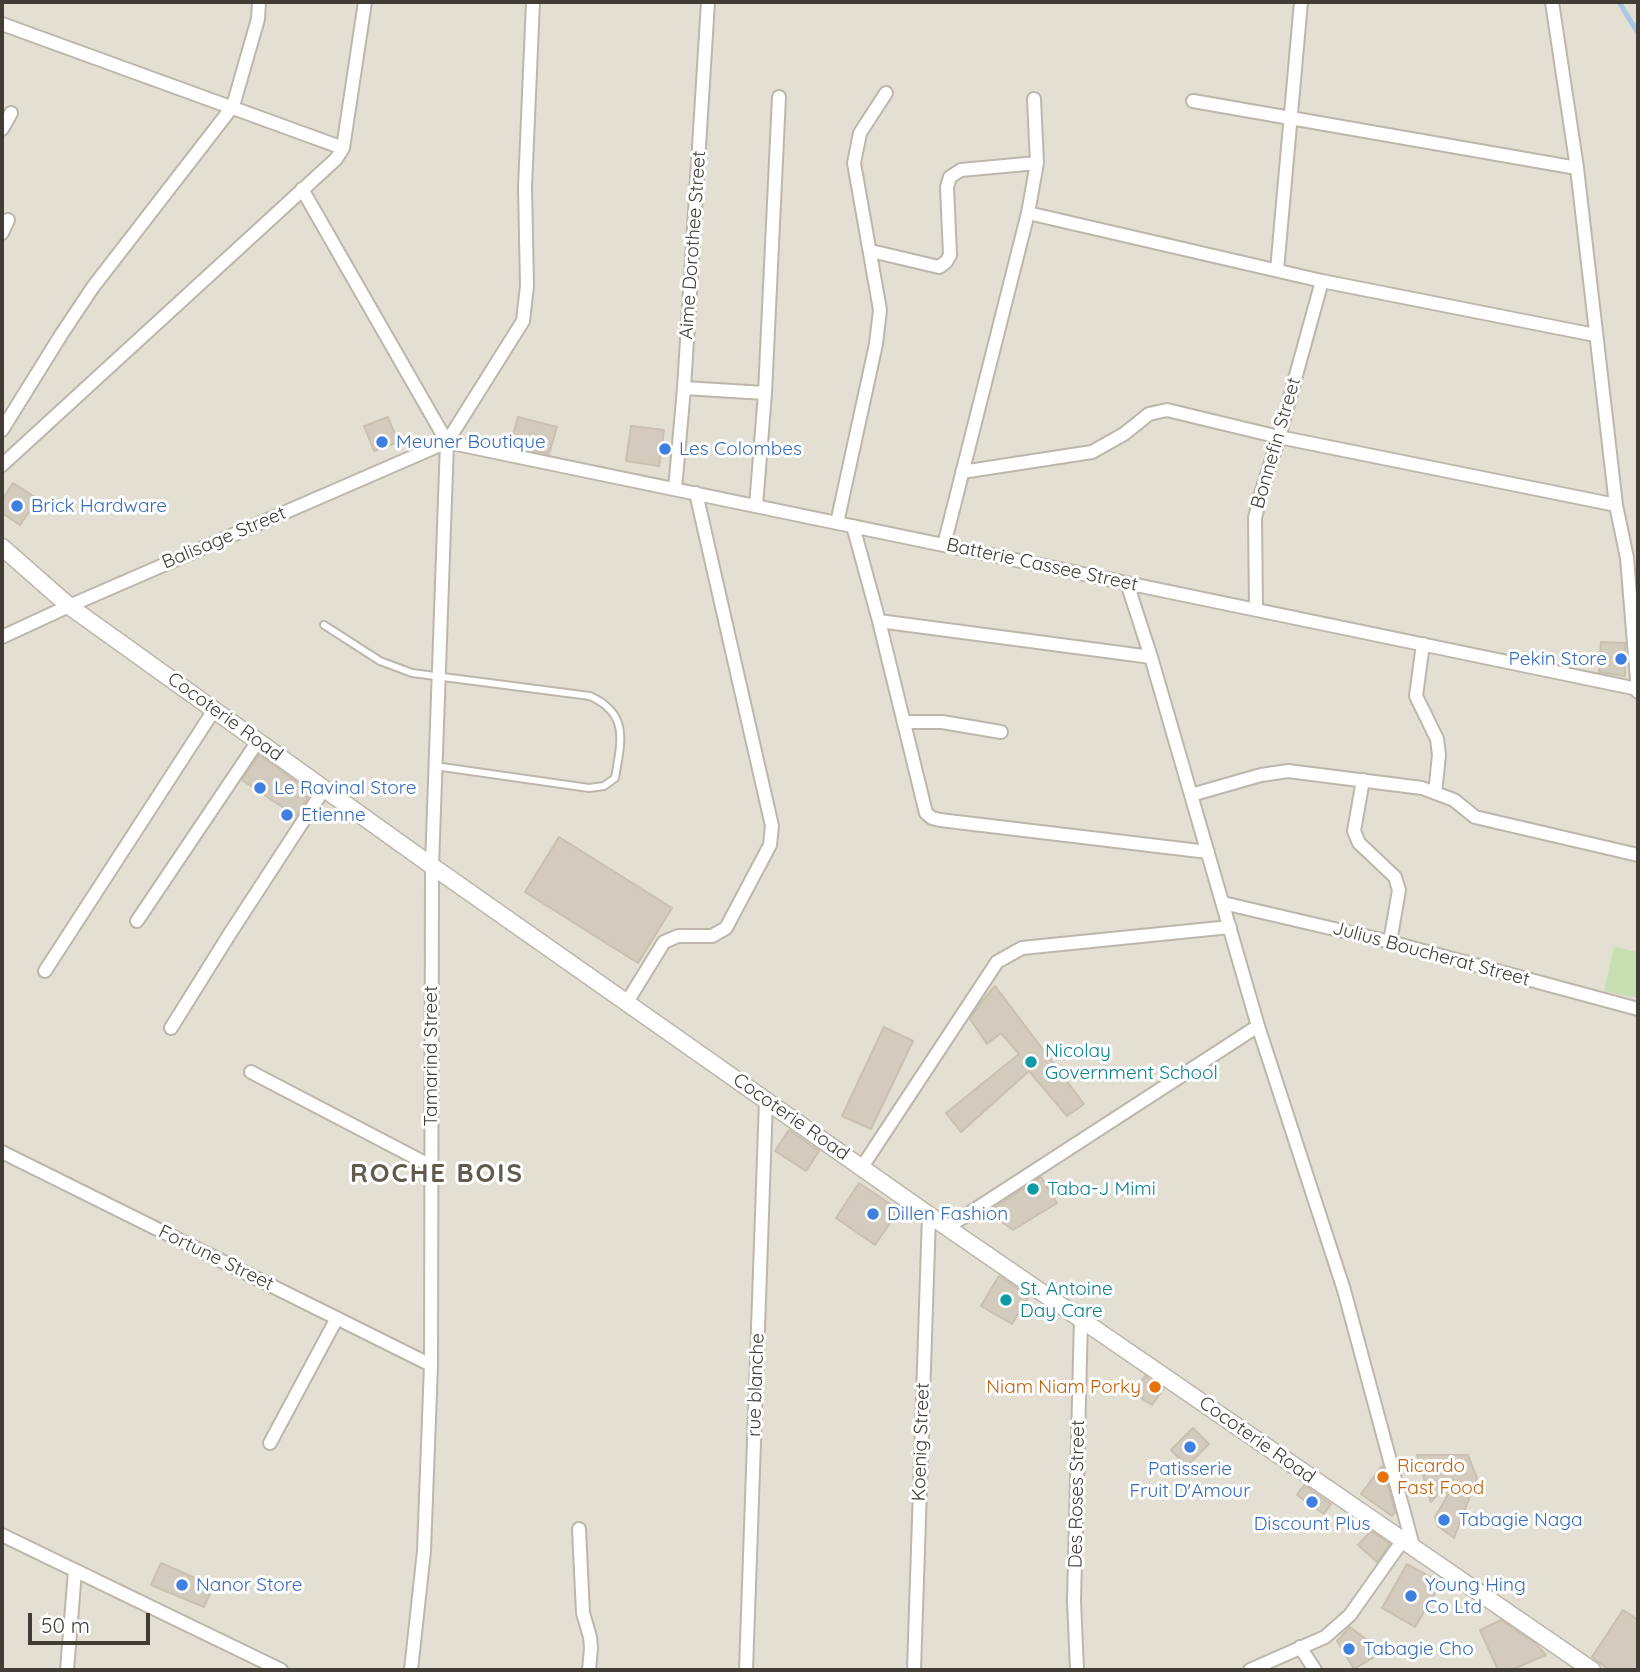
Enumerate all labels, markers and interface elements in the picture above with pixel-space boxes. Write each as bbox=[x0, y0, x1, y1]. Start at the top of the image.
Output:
street label: Aime Dorothee Street bbox=[675, 150, 711, 340]
street label: Bonnefin Street bbox=[1246, 375, 1306, 511]
place label: Meuner Boutique bbox=[396, 431, 546, 453]
marker: Meuner Boutique bbox=[374, 434, 390, 450]
place label: Les Colombes bbox=[679, 438, 802, 460]
marker: Les Colombes bbox=[657, 441, 673, 457]
place label: Brick Hardware bbox=[31, 495, 167, 517]
marker: Brick Hardware bbox=[9, 498, 25, 514]
street label: Balisage Street bbox=[159, 502, 289, 574]
street label: Batterie Cassee Street bbox=[944, 534, 1140, 596]
place label: Pekin Store bbox=[1509, 648, 1607, 670]
marker: Pekin Store bbox=[1613, 651, 1629, 667]
street label: Cocoterie Road bbox=[163, 668, 287, 766]
place label: Le Ravinal Store bbox=[274, 777, 416, 799]
marker: Le Ravinal Store bbox=[252, 780, 268, 796]
place label: Etienne bbox=[301, 804, 366, 826]
marker: Etienne bbox=[279, 807, 295, 823]
street label: Julius Boucherat Street bbox=[1330, 917, 1532, 991]
street label: Tamarind Street bbox=[420, 986, 442, 1126]
place label: Nicolay Government School bbox=[1045, 1040, 1218, 1084]
marker: Nicolay Government School bbox=[1023, 1054, 1039, 1070]
street label: Cocoterie Road bbox=[728, 1068, 854, 1166]
district label: ROCHE BOIS bbox=[351, 1158, 523, 1190]
place label: Taba-J Mimi bbox=[1047, 1178, 1156, 1200]
marker: Taba-J Mimi bbox=[1025, 1181, 1041, 1197]
place label: Dillen Fashion bbox=[887, 1203, 1008, 1225]
marker: Dillen Fashion bbox=[865, 1206, 881, 1222]
street label: Fortune Street bbox=[155, 1220, 277, 1296]
place label: St. Antoine Day Care bbox=[1020, 1278, 1113, 1322]
marker: St. Antoine Day Care bbox=[998, 1292, 1014, 1308]
street label: rue blanche bbox=[743, 1333, 769, 1437]
place label: Niam Niam Porky bbox=[986, 1376, 1141, 1398]
marker: Niam Niam Porky bbox=[1147, 1379, 1163, 1395]
street label: Koenig Street bbox=[908, 1382, 934, 1502]
street label: Cocoterie Road bbox=[1194, 1391, 1320, 1489]
street label: Des Roses Street bbox=[1064, 1420, 1090, 1568]
marker: Patisserie Fruit D'Amour bbox=[1182, 1439, 1198, 1455]
place label: Ricardo Fast Food bbox=[1397, 1455, 1484, 1499]
place label: Patisserie Fruit D'Amour bbox=[1130, 1458, 1250, 1502]
marker: Ricardo Fast Food bbox=[1375, 1469, 1391, 1485]
marker: Discount Plus bbox=[1304, 1494, 1320, 1510]
place label: Tabagie Naga bbox=[1458, 1509, 1583, 1531]
marker: Tabagie Naga bbox=[1436, 1512, 1452, 1528]
place label: Discount Plus bbox=[1254, 1513, 1370, 1535]
place label: Nanor Store bbox=[196, 1574, 302, 1596]
place label: Young Hing Co Ltd bbox=[1425, 1574, 1526, 1618]
marker: Nanor Store bbox=[174, 1577, 190, 1593]
marker: Young Hing Co Ltd bbox=[1403, 1588, 1419, 1604]
scale bar bbox=[32, 1598, 154, 1642]
text: 50 m bbox=[41, 1612, 90, 1638]
place label: Tabagie Cho bbox=[1363, 1638, 1474, 1660]
marker: Tabagie Cho bbox=[1341, 1641, 1357, 1657]

